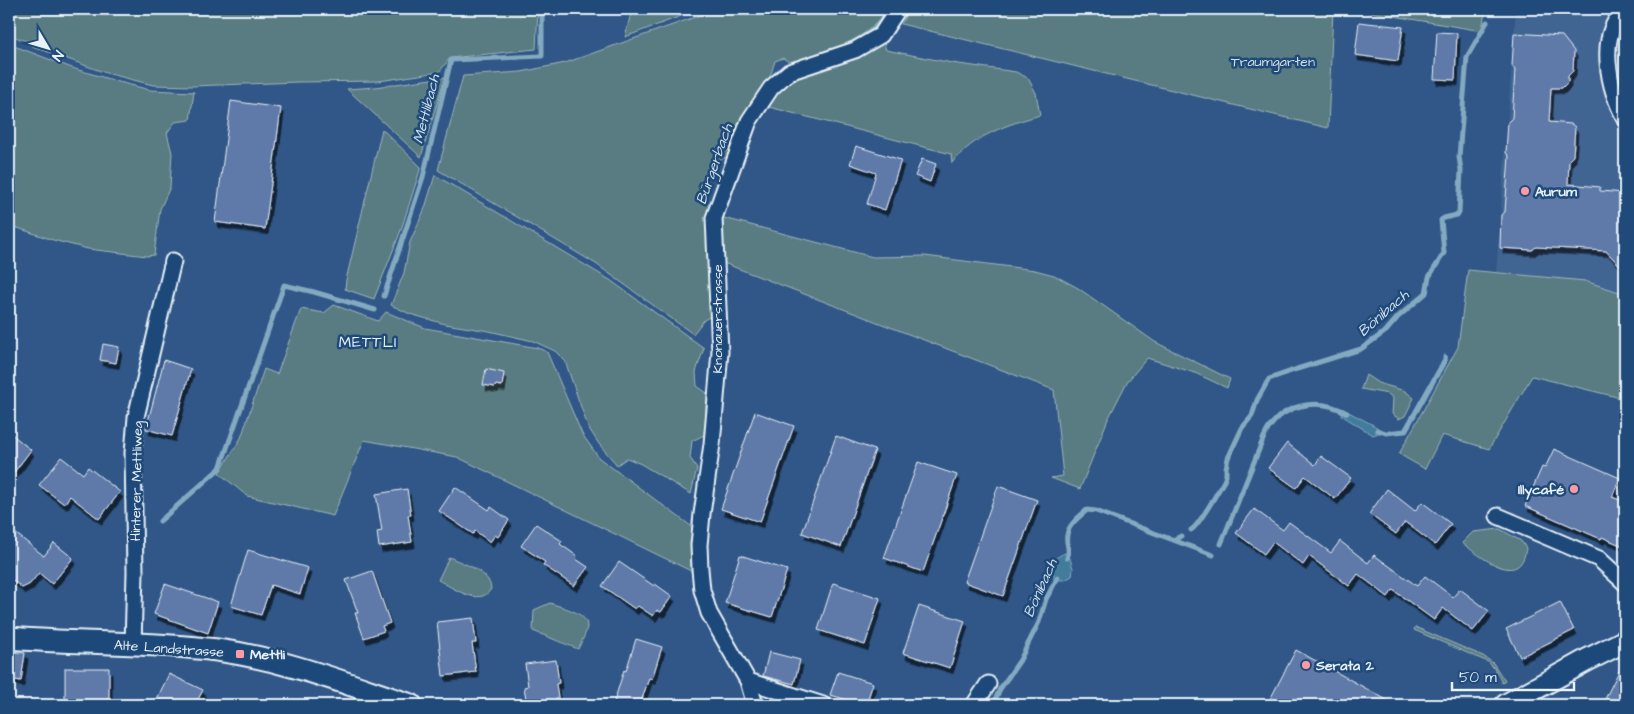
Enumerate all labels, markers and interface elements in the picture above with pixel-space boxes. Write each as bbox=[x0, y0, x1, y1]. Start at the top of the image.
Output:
north arrow bbox=[22, 22, 72, 72]
text: N bbox=[47, 46, 68, 65]
park label: Traumgarten bbox=[1231, 52, 1315, 72]
water label: Mettlibach bbox=[408, 72, 445, 146]
water label: Bürgerbach bbox=[691, 121, 739, 207]
place label: Aurum bbox=[1535, 182, 1578, 202]
marker: Aurum bbox=[1519, 185, 1531, 197]
street label: Knonauerstrasse bbox=[708, 264, 728, 374]
water label: Bönibach bbox=[1353, 285, 1414, 342]
district label: METTLI bbox=[339, 332, 397, 353]
street label: Hinterer Mettliweg bbox=[126, 421, 148, 541]
place label: Illycafé bbox=[1518, 480, 1564, 500]
marker: Illycafé bbox=[1568, 483, 1580, 495]
water label: Bönibach bbox=[1018, 555, 1063, 621]
street label: Alte Landstrasse bbox=[113, 635, 225, 663]
place label: Mettli bbox=[250, 645, 286, 665]
marker: Mettli bbox=[234, 648, 246, 660]
place label: Serata 2 bbox=[1315, 656, 1375, 676]
marker: Serata 2 bbox=[1300, 659, 1312, 671]
scale bar bbox=[1452, 659, 1574, 691]
text: 50 m bbox=[1459, 667, 1497, 688]

